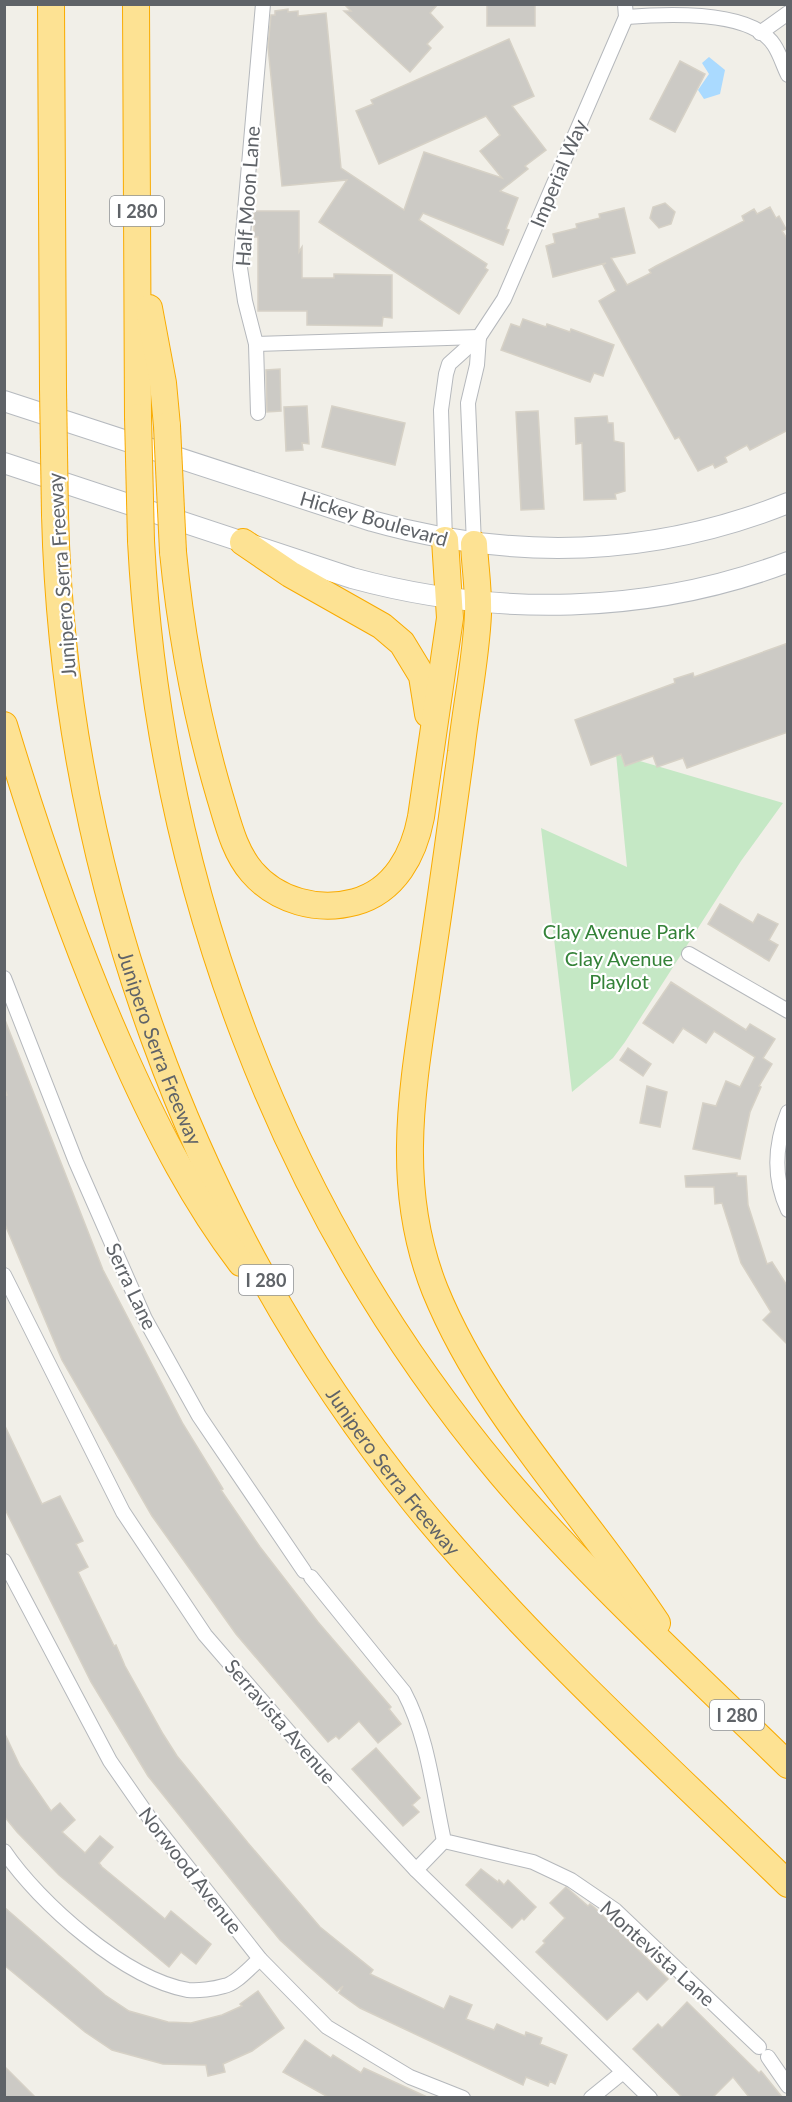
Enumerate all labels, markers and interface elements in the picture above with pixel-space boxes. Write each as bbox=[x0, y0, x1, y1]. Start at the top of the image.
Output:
street label: Imperial Way bbox=[525, 115, 592, 231]
street label: Half Moon Lane bbox=[230, 125, 264, 267]
road number: I 280 bbox=[110, 196, 164, 226]
street label: Junipero Serra Freeway bbox=[42, 471, 80, 678]
street label: Hickey Boulevard bbox=[297, 485, 451, 551]
park label: Clay Avenue Park bbox=[543, 919, 696, 943]
park label: Clay Avenue Playlot bbox=[565, 946, 673, 993]
street label: Junipero Serra Freeway bbox=[114, 948, 208, 1149]
street label: Serra Lane bbox=[102, 1239, 162, 1333]
road number: I 280 bbox=[239, 1265, 293, 1295]
street label: Junipero Serra Freeway bbox=[322, 1383, 466, 1561]
street label: Serravista Avenue bbox=[220, 1654, 342, 1788]
road number: I 280 bbox=[710, 1700, 764, 1730]
street label: Norwood Avenue bbox=[134, 1802, 248, 1938]
street label: Montevista Lane bbox=[596, 1895, 720, 2011]

